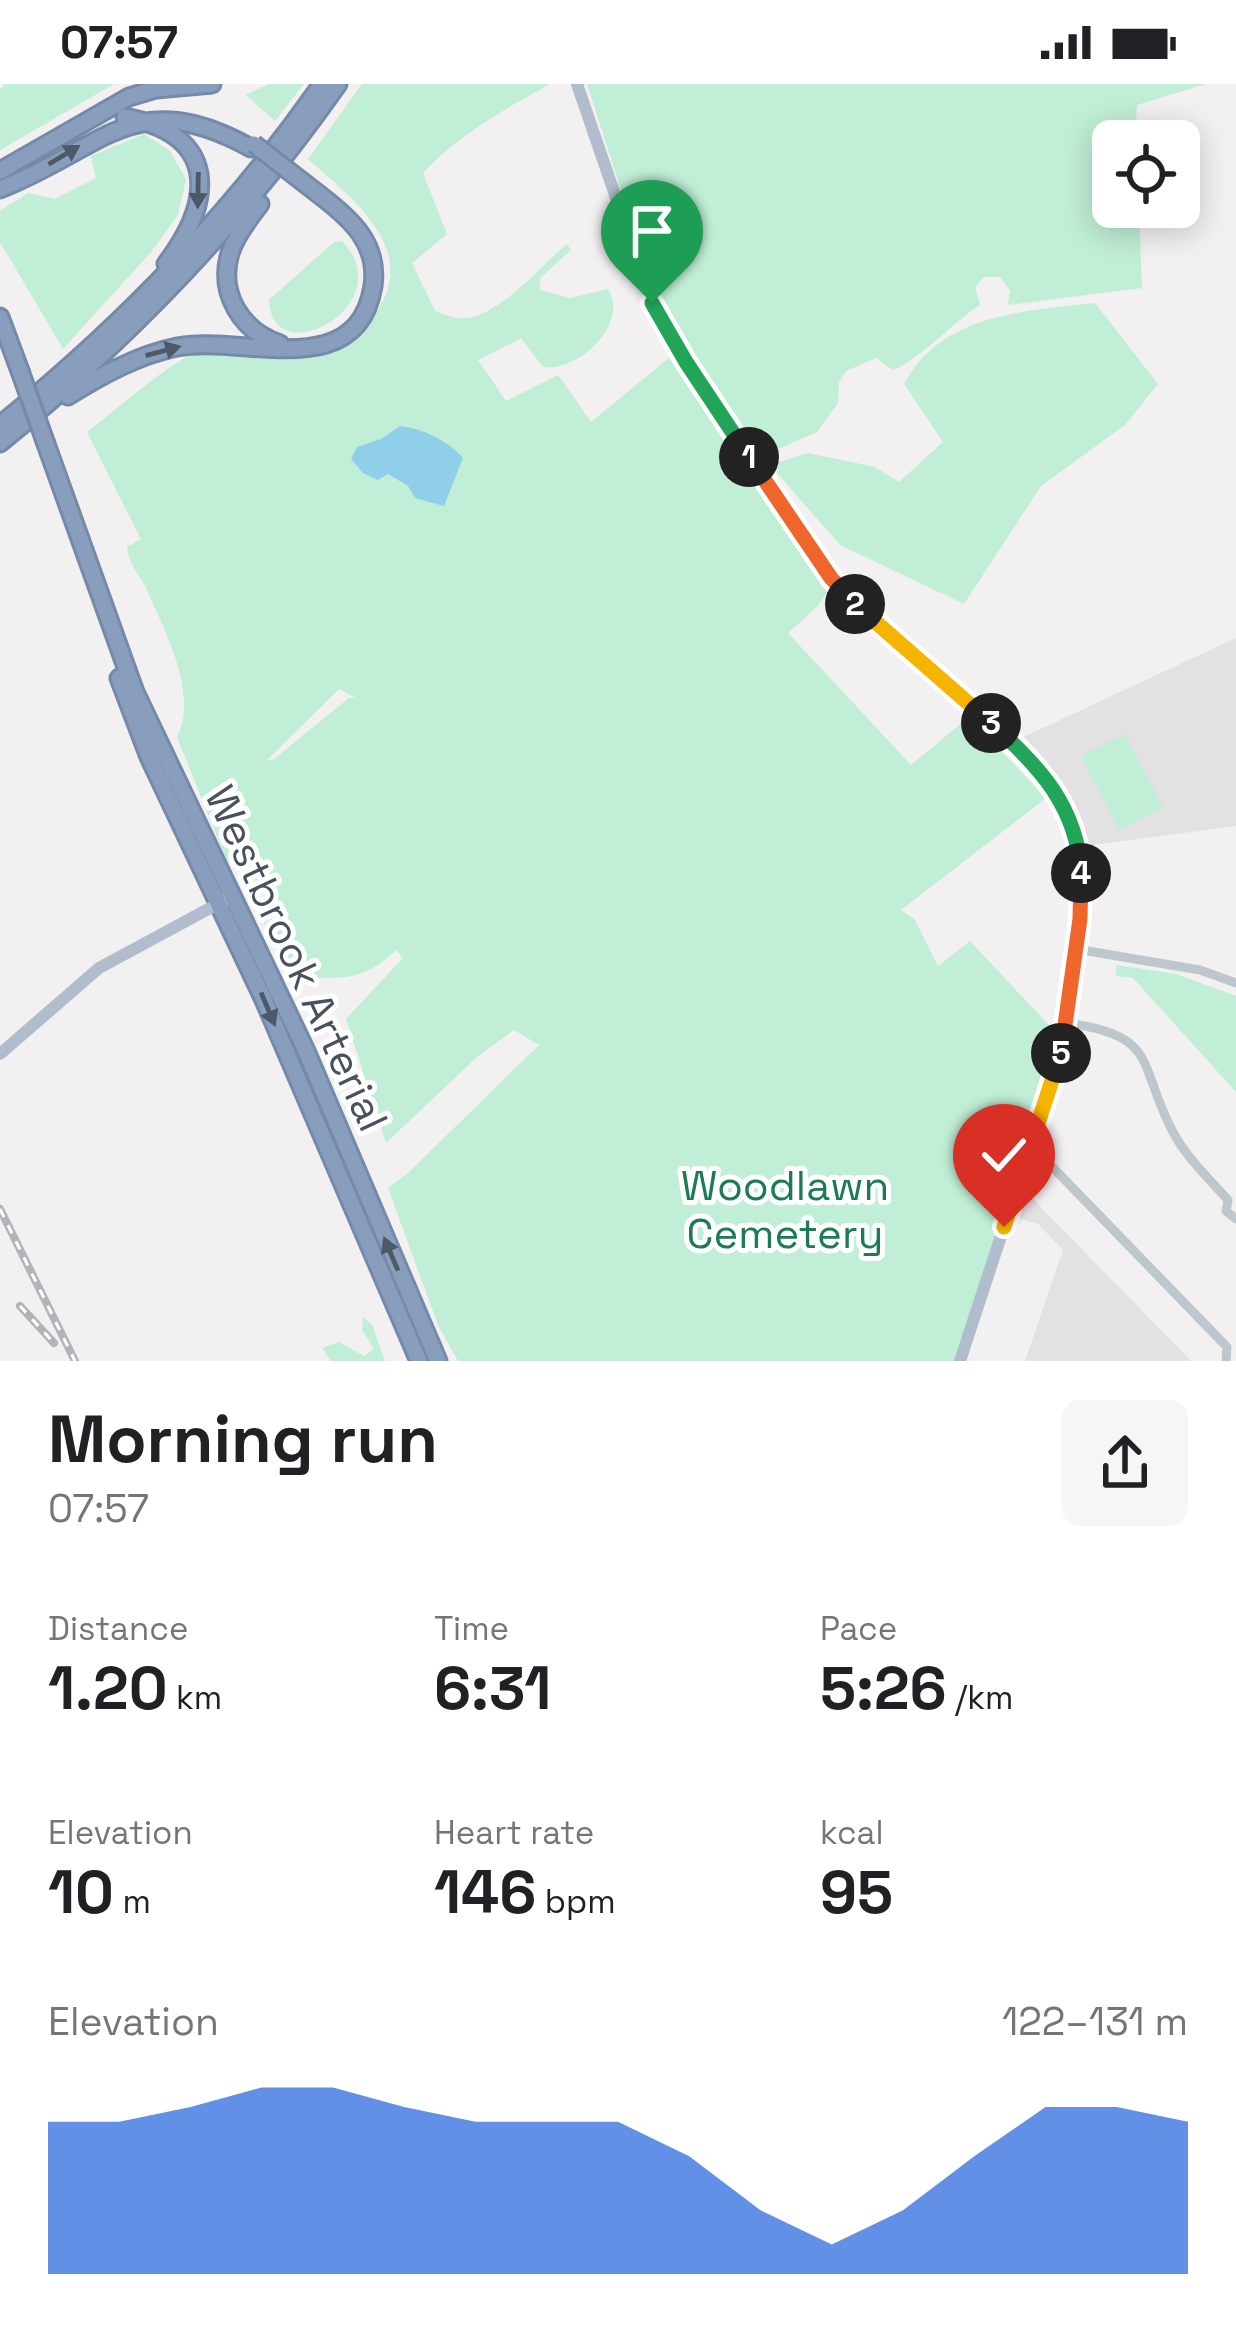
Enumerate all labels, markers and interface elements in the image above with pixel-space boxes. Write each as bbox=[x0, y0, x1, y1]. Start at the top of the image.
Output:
text: 07:57 bbox=[60, 14, 178, 71]
map controls bbox=[1092, 120, 1200, 228]
button: locate bbox=[1092, 120, 1200, 228]
one-way arrow bbox=[47, 146, 81, 167]
one-way arrow bbox=[188, 171, 208, 209]
pin bbox=[601, 180, 703, 303]
icon: arrive bbox=[619, 198, 685, 264]
one-way arrow bbox=[145, 341, 182, 360]
pin: 1 bbox=[719, 427, 779, 487]
text: 1 bbox=[742, 436, 756, 478]
pin: 2 bbox=[825, 574, 885, 634]
text: 2 bbox=[845, 583, 865, 625]
pin: 3 bbox=[961, 693, 1021, 753]
text: 3 bbox=[981, 702, 1001, 744]
street label: Westbrook Arterial bbox=[193, 777, 400, 1139]
pin: 4 bbox=[1051, 843, 1111, 903]
text: 4 bbox=[1071, 852, 1092, 894]
one-way arrow bbox=[258, 992, 278, 1027]
pin: 5 bbox=[1031, 1023, 1091, 1083]
text: 5 bbox=[1051, 1032, 1071, 1074]
pin bbox=[953, 1104, 1055, 1227]
icon: check bbox=[971, 1122, 1037, 1188]
park label: Woodlawn Cemetery bbox=[681, 1159, 889, 1260]
one-way arrow bbox=[381, 1236, 400, 1272]
text: Morning run bbox=[48, 1397, 438, 1481]
button: share bbox=[1062, 1400, 1188, 1526]
text: 07:57 bbox=[48, 1484, 149, 1533]
text: Distance bbox=[48, 1608, 189, 1650]
text: Time bbox=[434, 1608, 509, 1650]
text: Pace bbox=[820, 1608, 897, 1650]
text: 1.20 bbox=[48, 1650, 168, 1727]
text: 6:31 bbox=[434, 1650, 551, 1727]
text: 5:26 bbox=[820, 1650, 947, 1727]
text: km bbox=[168, 1677, 222, 1719]
text: /km bbox=[947, 1677, 1013, 1719]
text: Elevation bbox=[48, 1812, 193, 1854]
text: Heart rate bbox=[434, 1812, 594, 1854]
text: kcal bbox=[820, 1812, 884, 1854]
text: 10 bbox=[48, 1854, 114, 1931]
text: 146 bbox=[434, 1854, 536, 1931]
text: 95 bbox=[820, 1854, 893, 1931]
text: m bbox=[114, 1881, 151, 1923]
text: bpm bbox=[536, 1881, 616, 1923]
text: Elevation bbox=[48, 1997, 219, 2046]
text: 122–131 m bbox=[1002, 1997, 1188, 2046]

